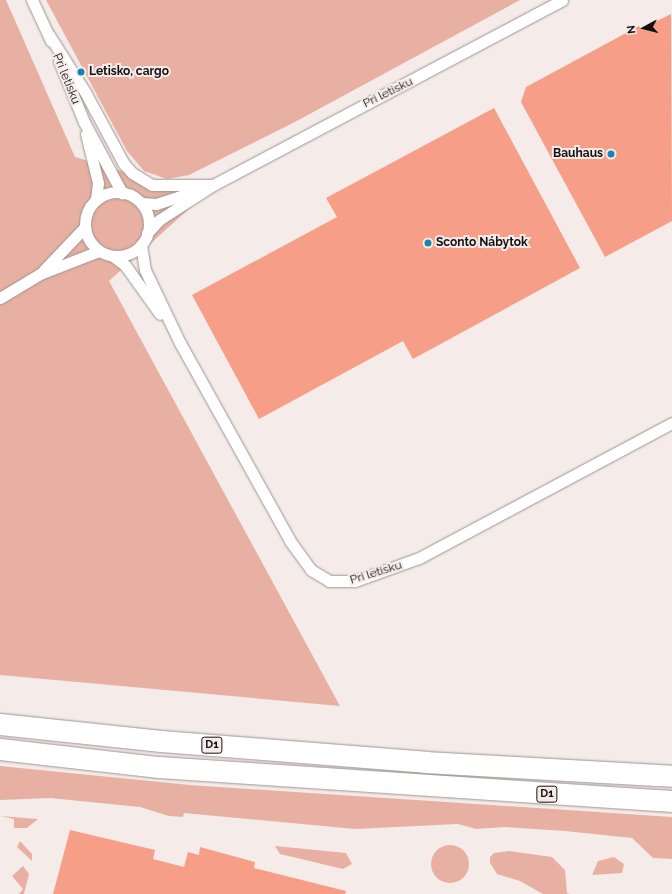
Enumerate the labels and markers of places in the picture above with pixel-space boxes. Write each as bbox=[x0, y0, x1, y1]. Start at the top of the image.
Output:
place label: Letisko, cargo bbox=[89, 65, 169, 79]
marker: Letisko, cargo bbox=[76, 67, 86, 77]
place label: Bauhaus bbox=[553, 147, 603, 161]
marker: Bauhaus bbox=[606, 149, 616, 159]
place label: Sconto Nábytok bbox=[436, 236, 528, 250]
marker: Sconto Nábytok bbox=[423, 238, 433, 248]

